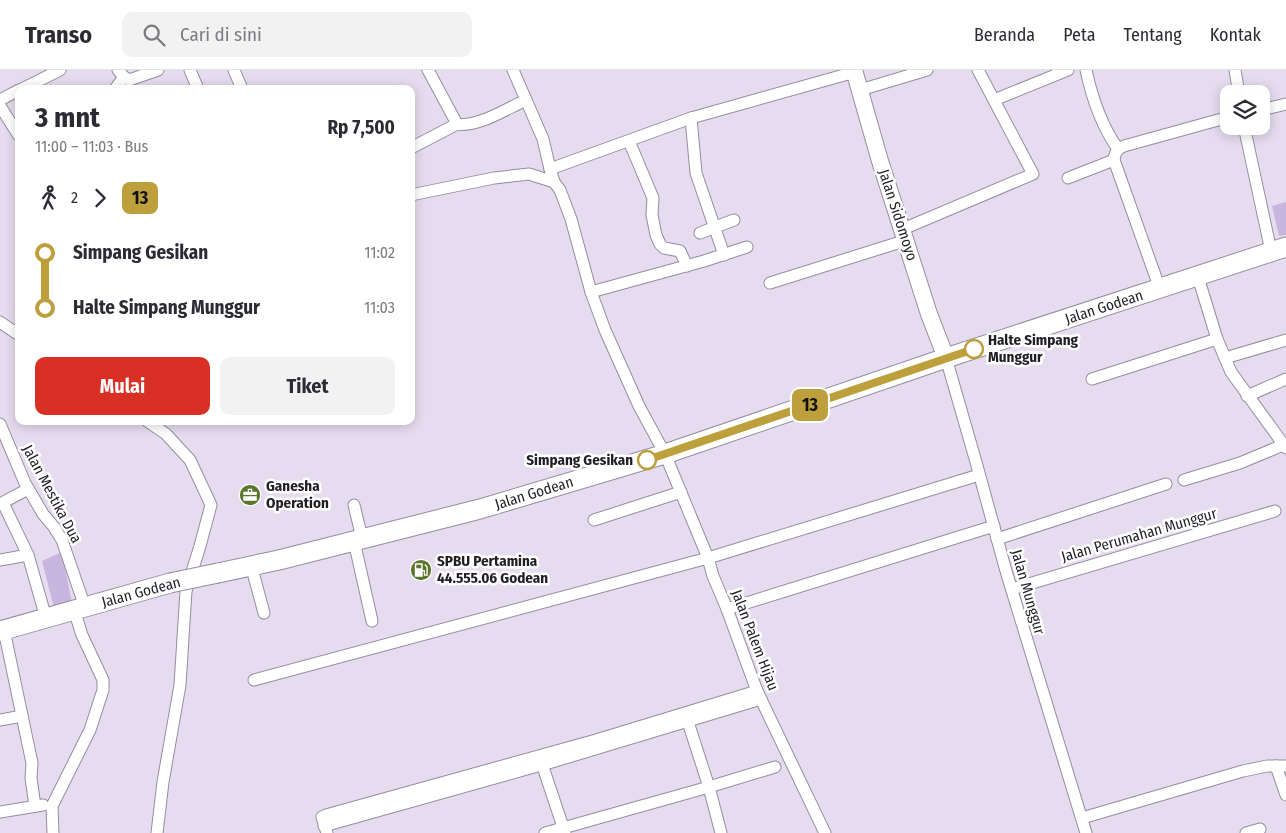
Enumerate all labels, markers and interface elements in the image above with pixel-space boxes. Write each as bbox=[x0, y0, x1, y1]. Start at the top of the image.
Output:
search box bbox=[122, 12, 472, 57]
text: Transo bbox=[25, 21, 92, 49]
icon: search bbox=[140, 21, 168, 49]
text: Cari di sini bbox=[180, 23, 262, 46]
text: Beranda bbox=[974, 24, 1035, 46]
text: Peta bbox=[1063, 24, 1096, 46]
text: Tentang bbox=[1124, 24, 1182, 46]
text: Kontak bbox=[1210, 24, 1261, 46]
map controls bbox=[1220, 85, 1270, 135]
button: layers bbox=[1220, 85, 1270, 135]
text: 3 mnt bbox=[35, 101, 100, 134]
text: Rp 7,500 bbox=[327, 116, 395, 139]
text: 11:00 – 11:03 · Bus bbox=[35, 137, 148, 156]
street label: Jalan Sidomoyo bbox=[875, 167, 921, 263]
icon: walk bbox=[35, 184, 63, 212]
icon: forward bbox=[86, 184, 114, 212]
text: 13 bbox=[132, 187, 148, 209]
text: 2 bbox=[71, 188, 78, 207]
text: Simpang Gesikan bbox=[73, 241, 208, 264]
text: 11:02 bbox=[364, 243, 395, 262]
street label: Jalan Godean bbox=[1063, 286, 1145, 328]
text: Halte Simpang Munggur bbox=[73, 296, 260, 319]
text: 11:03 bbox=[364, 298, 395, 317]
place label: Halte Simpang Munggur bbox=[988, 331, 1079, 366]
marker: Halte Simpang Munggur bbox=[964, 339, 984, 359]
button: Mulai bbox=[35, 357, 210, 415]
button: Tiket bbox=[220, 357, 395, 415]
line badge: 13 bbox=[788, 389, 832, 421]
text: 13 bbox=[802, 394, 818, 416]
street label: Jalan Mestika Dua bbox=[19, 442, 85, 546]
marker: Simpang Gesikan bbox=[637, 450, 657, 470]
place label: Simpang Gesikan bbox=[526, 451, 633, 469]
street label: Jalan Godean bbox=[493, 473, 575, 513]
place label: Ganesha Operation bbox=[266, 477, 329, 512]
office icon: Ganesha Operation bbox=[238, 483, 262, 507]
street label: Jalan Perumahan Munggur bbox=[1059, 504, 1220, 566]
street label: Jalan Munggur bbox=[1007, 548, 1049, 637]
place label: SPBU Pertamina 44.555.06 Godean bbox=[437, 552, 548, 587]
fuel station icon: SPBU Pertamina 44.555.06 Godean bbox=[409, 558, 433, 582]
street label: Jalan Godean bbox=[100, 573, 182, 611]
street label: Jalan Palem Hijau bbox=[728, 587, 782, 693]

